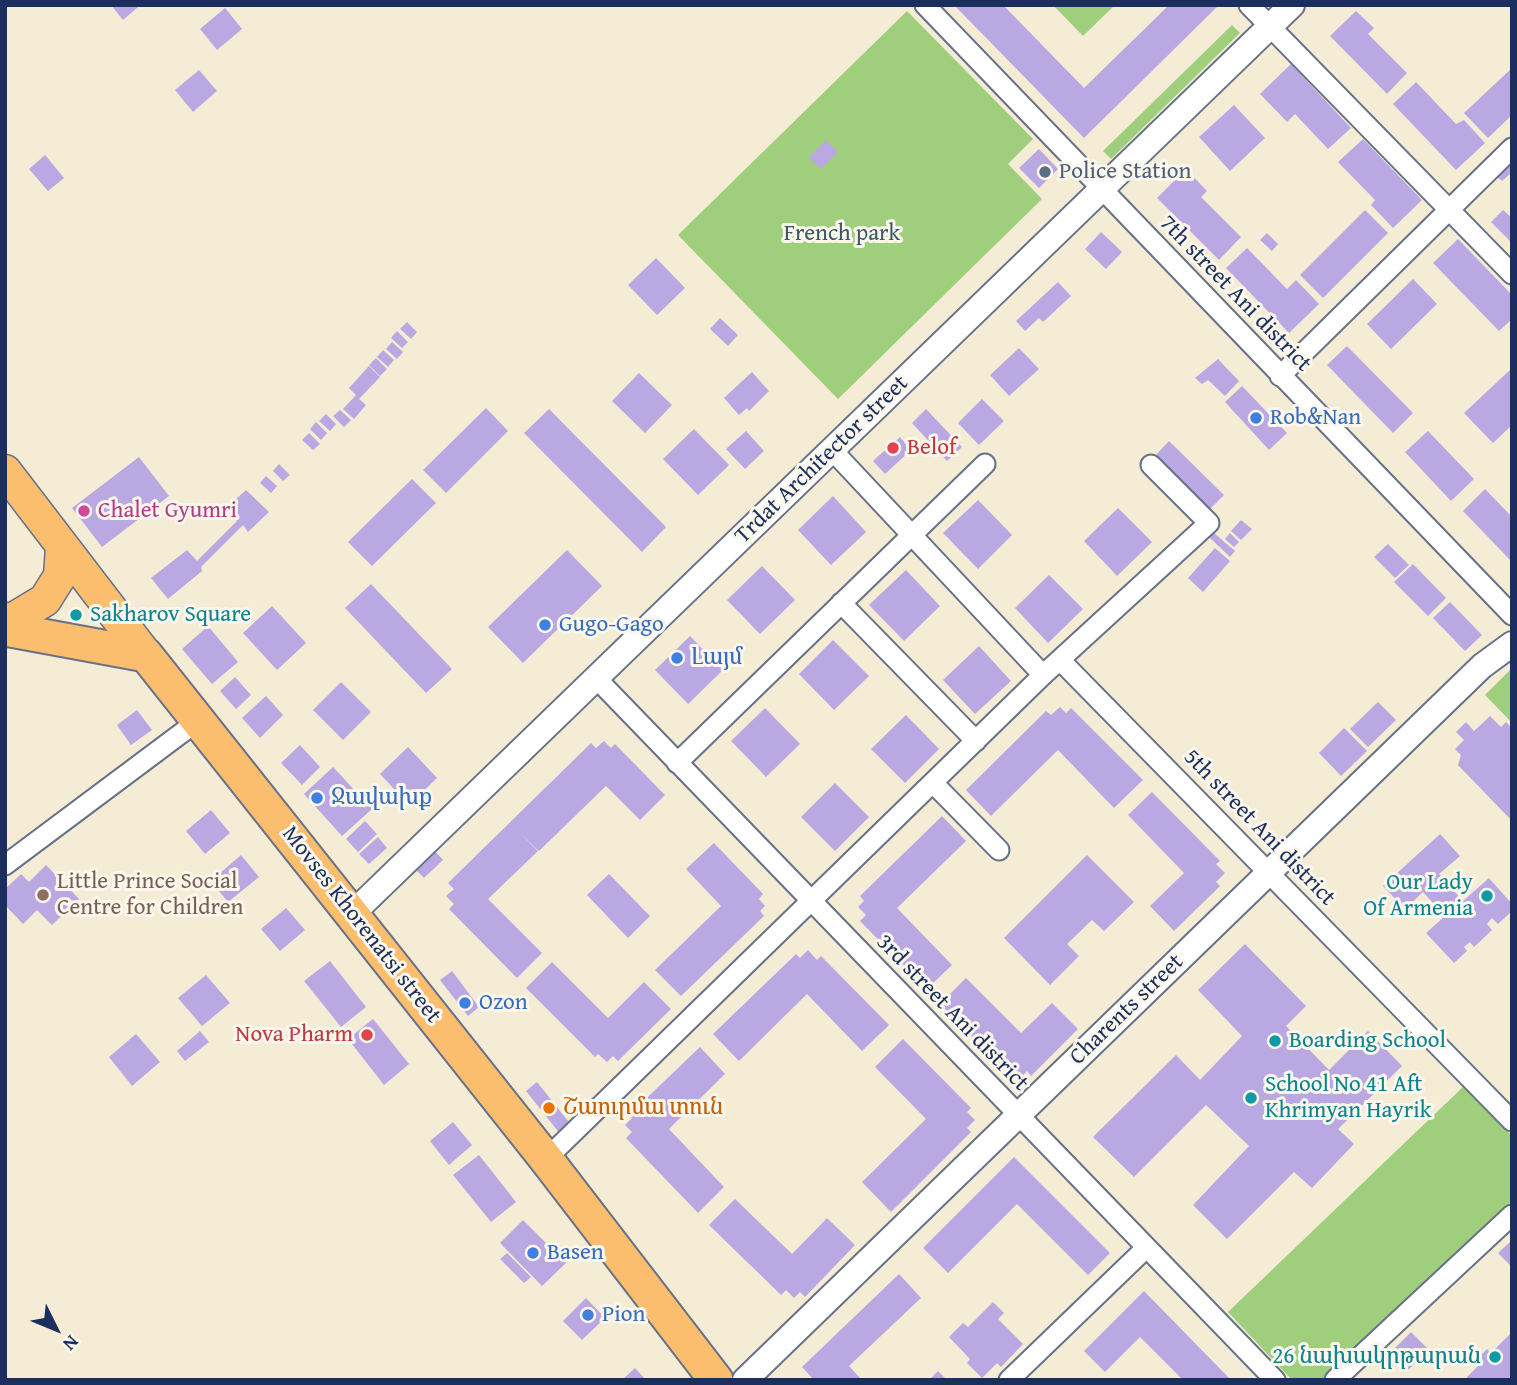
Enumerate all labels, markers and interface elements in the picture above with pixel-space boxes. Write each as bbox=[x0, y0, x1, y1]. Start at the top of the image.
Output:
place label: Police Station bbox=[1059, 158, 1192, 186]
marker: Police Station bbox=[1037, 164, 1053, 180]
street label: 7th street Ani district bbox=[1153, 210, 1317, 378]
park label: French park bbox=[784, 220, 900, 248]
street label: Trdat Architector street bbox=[730, 370, 914, 550]
place label: Rob&Nan bbox=[1270, 404, 1361, 432]
marker: Rob&Nan bbox=[1248, 410, 1264, 426]
place label: Belof bbox=[907, 434, 956, 462]
marker: Belof bbox=[885, 440, 901, 456]
place label: Chalet Gyumri bbox=[98, 497, 237, 525]
marker: Chalet Gyumri bbox=[76, 503, 92, 519]
place label: Sakharov Square bbox=[90, 601, 251, 629]
marker: Sakharov Square bbox=[68, 607, 84, 623]
place label: Gugo-Gago bbox=[559, 611, 664, 639]
marker: Gugo-Gago bbox=[537, 617, 553, 633]
place label: Լայմ bbox=[691, 644, 742, 672]
marker: Լայմ bbox=[669, 650, 685, 666]
street label: 5th street Ani district bbox=[1177, 744, 1341, 912]
place label: Ջավախք bbox=[331, 784, 432, 812]
marker: Ջավախք bbox=[309, 790, 325, 806]
street label: Movses Khorenatsi street bbox=[275, 821, 447, 1029]
place label: Little Prince Social Centre for Children bbox=[57, 868, 243, 922]
place label: Our Lady Of Armenia bbox=[1363, 869, 1473, 923]
marker: Little Prince Social Centre for Children bbox=[35, 887, 51, 903]
marker: Our Lady Of Armenia bbox=[1479, 888, 1495, 904]
street label: 3rd street Ani district bbox=[870, 929, 1034, 1097]
street label: Charents street bbox=[1064, 949, 1190, 1071]
place label: Ozon bbox=[479, 989, 528, 1017]
marker: Ozon bbox=[457, 995, 473, 1011]
place label: Nova Pharm bbox=[235, 1021, 353, 1049]
marker: Nova Pharm bbox=[359, 1027, 375, 1043]
place label: Boarding School bbox=[1289, 1027, 1446, 1055]
marker: Boarding School bbox=[1267, 1033, 1283, 1049]
place label: School No 41 Aft Khrimyan Hayrik bbox=[1265, 1071, 1431, 1125]
marker: School No 41 Aft Khrimyan Hayrik bbox=[1243, 1090, 1259, 1106]
place label: Շաուրմա տուն bbox=[563, 1094, 723, 1122]
marker: Շաուրմա տուն bbox=[541, 1100, 557, 1116]
place label: Basen bbox=[547, 1239, 604, 1267]
marker: Basen bbox=[525, 1245, 541, 1261]
north arrow bbox=[21, 1294, 91, 1364]
place label: Pion bbox=[602, 1301, 645, 1329]
marker: Pion bbox=[580, 1307, 596, 1323]
text: N bbox=[57, 1329, 86, 1358]
place label: 26 նախակրթարան bbox=[1272, 1343, 1481, 1371]
marker: 26 նախակրթարան bbox=[1487, 1349, 1503, 1365]

